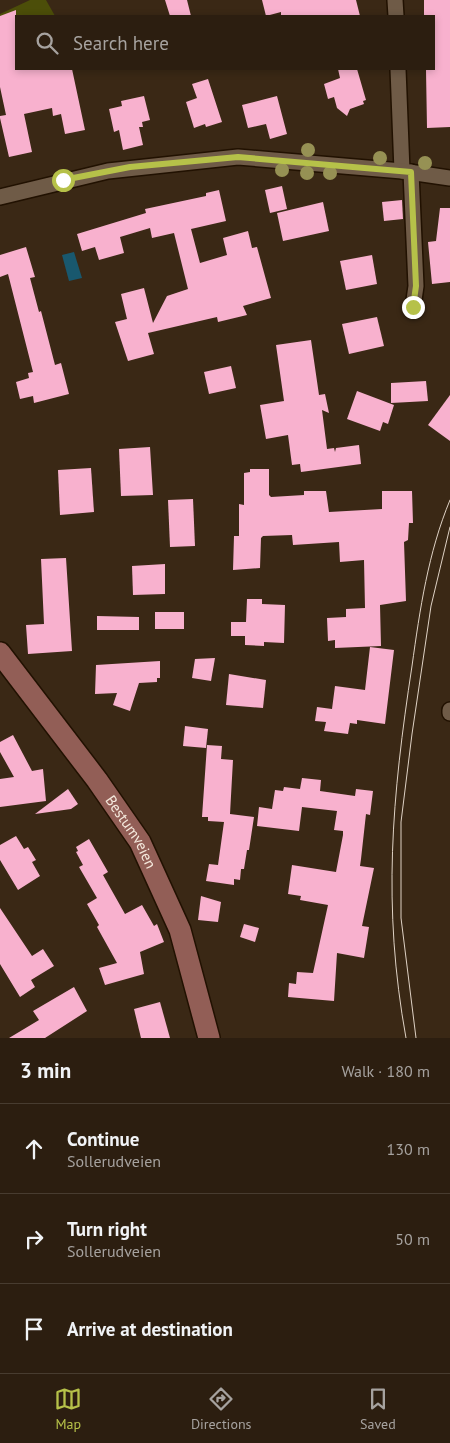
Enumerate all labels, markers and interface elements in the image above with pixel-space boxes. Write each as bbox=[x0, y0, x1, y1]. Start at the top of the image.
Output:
search box bbox=[15, 15, 435, 70]
icon: search bbox=[33, 29, 61, 57]
text: Search here bbox=[73, 31, 169, 55]
route start bbox=[52, 169, 75, 192]
route end bbox=[402, 296, 425, 319]
street label: Bestumveien bbox=[101, 791, 161, 871]
text: 3 min bbox=[20, 1057, 71, 1084]
text: Walk · 180 m bbox=[341, 1061, 430, 1081]
text: Continue bbox=[67, 1127, 139, 1151]
icon: ahead bbox=[20, 1135, 48, 1163]
text: 130 m bbox=[387, 1139, 430, 1159]
text: Sollerudveien bbox=[67, 1151, 161, 1171]
text: Turn right bbox=[67, 1217, 147, 1241]
icon: right bbox=[20, 1225, 48, 1253]
text: 50 m bbox=[395, 1229, 430, 1249]
text: Sollerudveien bbox=[67, 1241, 161, 1261]
icon: arrive bbox=[20, 1315, 48, 1343]
text: Arrive at destination bbox=[67, 1317, 233, 1341]
tab: Map bbox=[54, 1385, 82, 1433]
tab: Directions bbox=[191, 1385, 251, 1433]
tab: Saved bbox=[360, 1385, 396, 1433]

